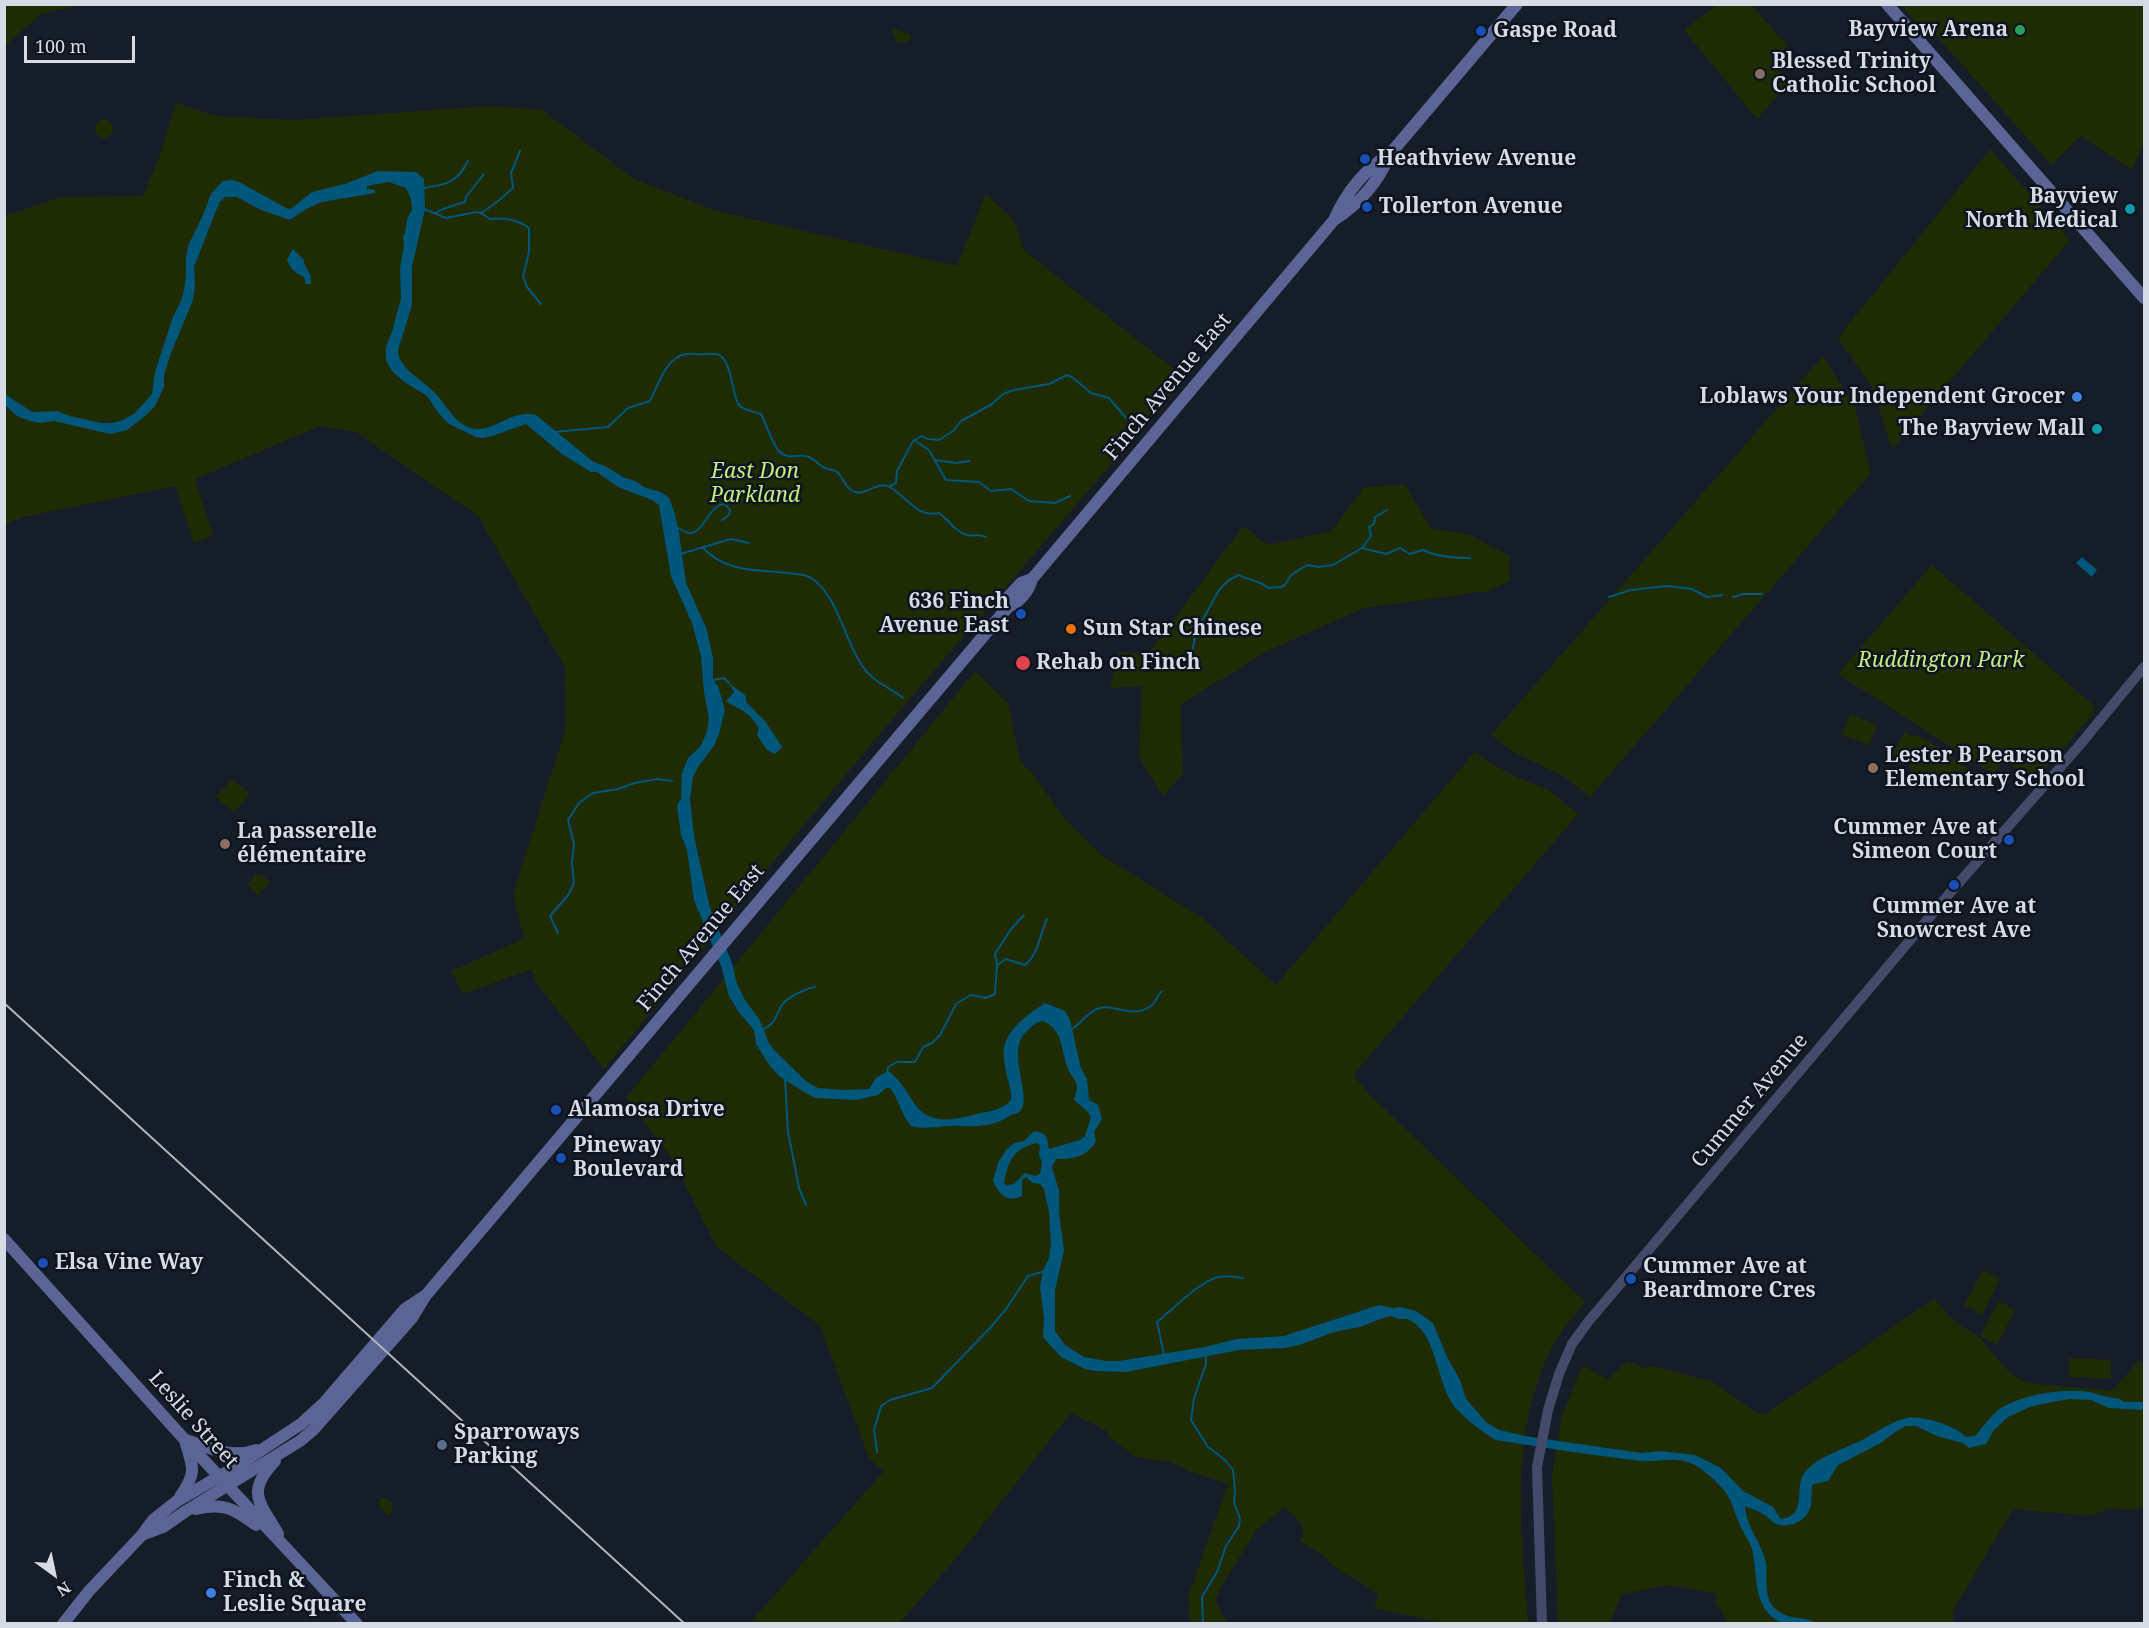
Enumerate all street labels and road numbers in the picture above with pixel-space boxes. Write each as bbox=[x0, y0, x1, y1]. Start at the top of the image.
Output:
street label: Finch Avenue East bbox=[1099, 308, 1237, 466]
street label: Finch Avenue East bbox=[632, 859, 770, 1017]
street label: Cummer Avenue bbox=[1686, 1029, 1814, 1173]
street label: Leslie Street bbox=[143, 1366, 243, 1474]

